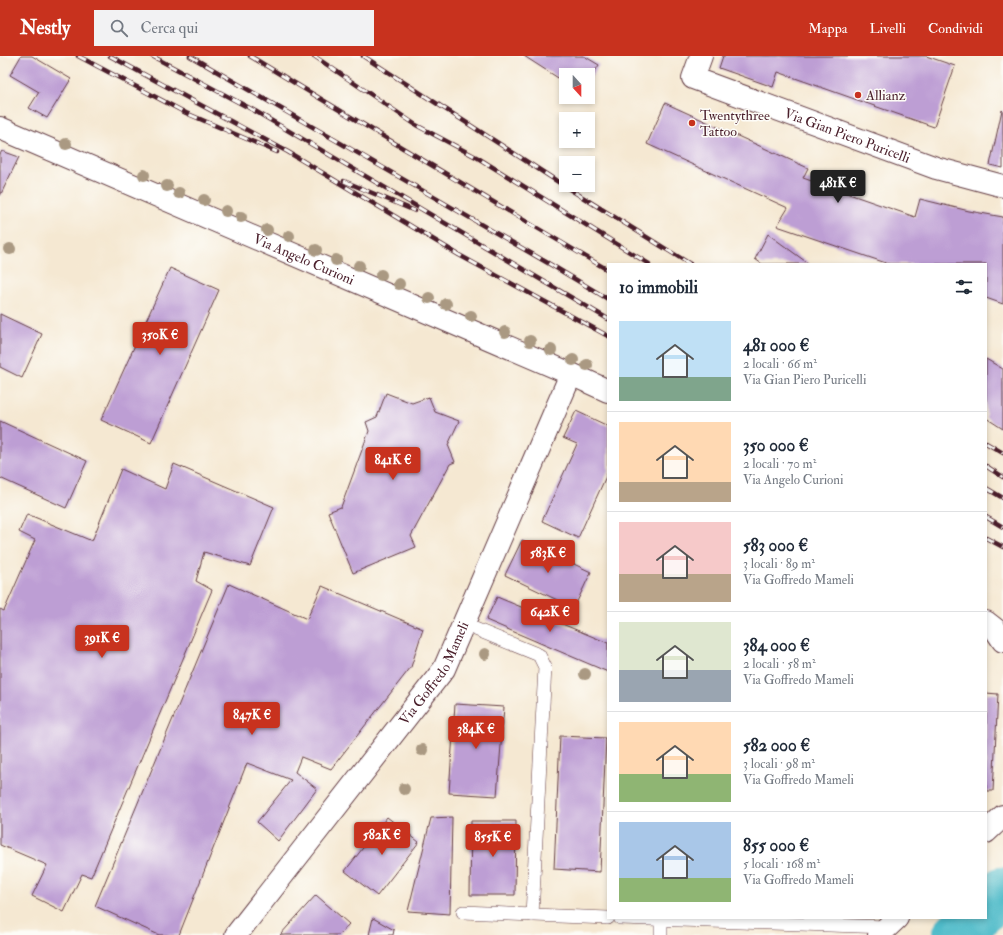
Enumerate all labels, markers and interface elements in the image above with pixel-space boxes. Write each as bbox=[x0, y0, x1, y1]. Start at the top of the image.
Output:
search box bbox=[94, 10, 374, 46]
text: Nestly bbox=[20, 16, 70, 40]
icon: search bbox=[108, 17, 130, 39]
text: Cerca qui bbox=[140, 19, 198, 38]
text: Mappa bbox=[808, 20, 847, 37]
text: Livelli bbox=[869, 20, 906, 37]
text: Condividi bbox=[928, 20, 983, 37]
north arrow bbox=[559, 68, 595, 104]
map controls bbox=[559, 68, 595, 192]
place label: Allianz bbox=[865, 87, 906, 104]
marker: Allianz bbox=[853, 90, 863, 100]
street label: Via Gian Piero Puricelli bbox=[782, 104, 913, 166]
place label: Twentythree Tattoo bbox=[700, 107, 770, 140]
button: + bbox=[559, 112, 595, 148]
marker: Twentythree Tattoo bbox=[687, 118, 697, 128]
button: − bbox=[559, 156, 595, 192]
pin: 481K € bbox=[805, 170, 871, 204]
text: 481K € bbox=[819, 175, 857, 191]
street label: Via Angelo Curioni bbox=[251, 230, 357, 288]
icon: filters bbox=[953, 276, 975, 298]
text: 10 immobili bbox=[619, 277, 698, 298]
pin: 350K € bbox=[127, 322, 193, 356]
text: 350K € bbox=[142, 327, 178, 343]
text: 481 000 € bbox=[743, 335, 809, 356]
icon: home bbox=[651, 337, 699, 385]
text: 2 locali · 66 m² bbox=[743, 356, 817, 372]
text: Via Gian Piero Puricelli bbox=[743, 372, 866, 388]
text: 350 000 € bbox=[743, 435, 809, 456]
icon: home bbox=[651, 438, 699, 486]
pin: 841K € bbox=[360, 447, 426, 481]
text: 841K € bbox=[374, 452, 412, 468]
text: 2 locali · 70 m² bbox=[743, 456, 816, 472]
text: Via Angelo Curioni bbox=[743, 472, 844, 488]
text: 583 000 € bbox=[743, 535, 808, 556]
icon: home bbox=[651, 538, 699, 586]
pin: 583K € bbox=[515, 540, 581, 574]
text: 583K € bbox=[530, 545, 566, 561]
text: 3 locali · 89 m² bbox=[743, 556, 815, 572]
text: Via Goffredo Mameli bbox=[743, 572, 854, 588]
pin: 642K € bbox=[517, 599, 583, 633]
text: 642K € bbox=[530, 604, 570, 620]
street label: Via Goffredo Mameli bbox=[395, 618, 472, 728]
pin: 391K € bbox=[69, 625, 135, 659]
text: 391K € bbox=[84, 630, 120, 646]
text: 384 000 € bbox=[743, 635, 810, 656]
icon: home bbox=[651, 638, 699, 686]
text: 2 locali · 58 m² bbox=[743, 656, 816, 672]
text: Via Goffredo Mameli bbox=[743, 672, 854, 688]
pin: 847K € bbox=[219, 702, 285, 736]
text: 847K € bbox=[233, 707, 271, 723]
pin: 384K € bbox=[443, 716, 509, 750]
text: 384K € bbox=[457, 721, 495, 737]
text: 582 000 € bbox=[743, 735, 810, 756]
icon: home bbox=[651, 738, 699, 786]
text: 3 locali · 98 m² bbox=[743, 756, 815, 772]
text: Via Goffredo Mameli bbox=[743, 772, 854, 788]
pin: 582K € bbox=[349, 822, 415, 856]
pin: 855K € bbox=[460, 824, 526, 858]
text: 582K € bbox=[363, 827, 401, 843]
text: 855K € bbox=[475, 829, 511, 845]
text: 855 000 € bbox=[743, 835, 809, 856]
icon: home bbox=[651, 838, 699, 886]
text: 5 locali · 168 m² bbox=[743, 856, 820, 872]
text: Via Goffredo Mameli bbox=[743, 872, 854, 888]

